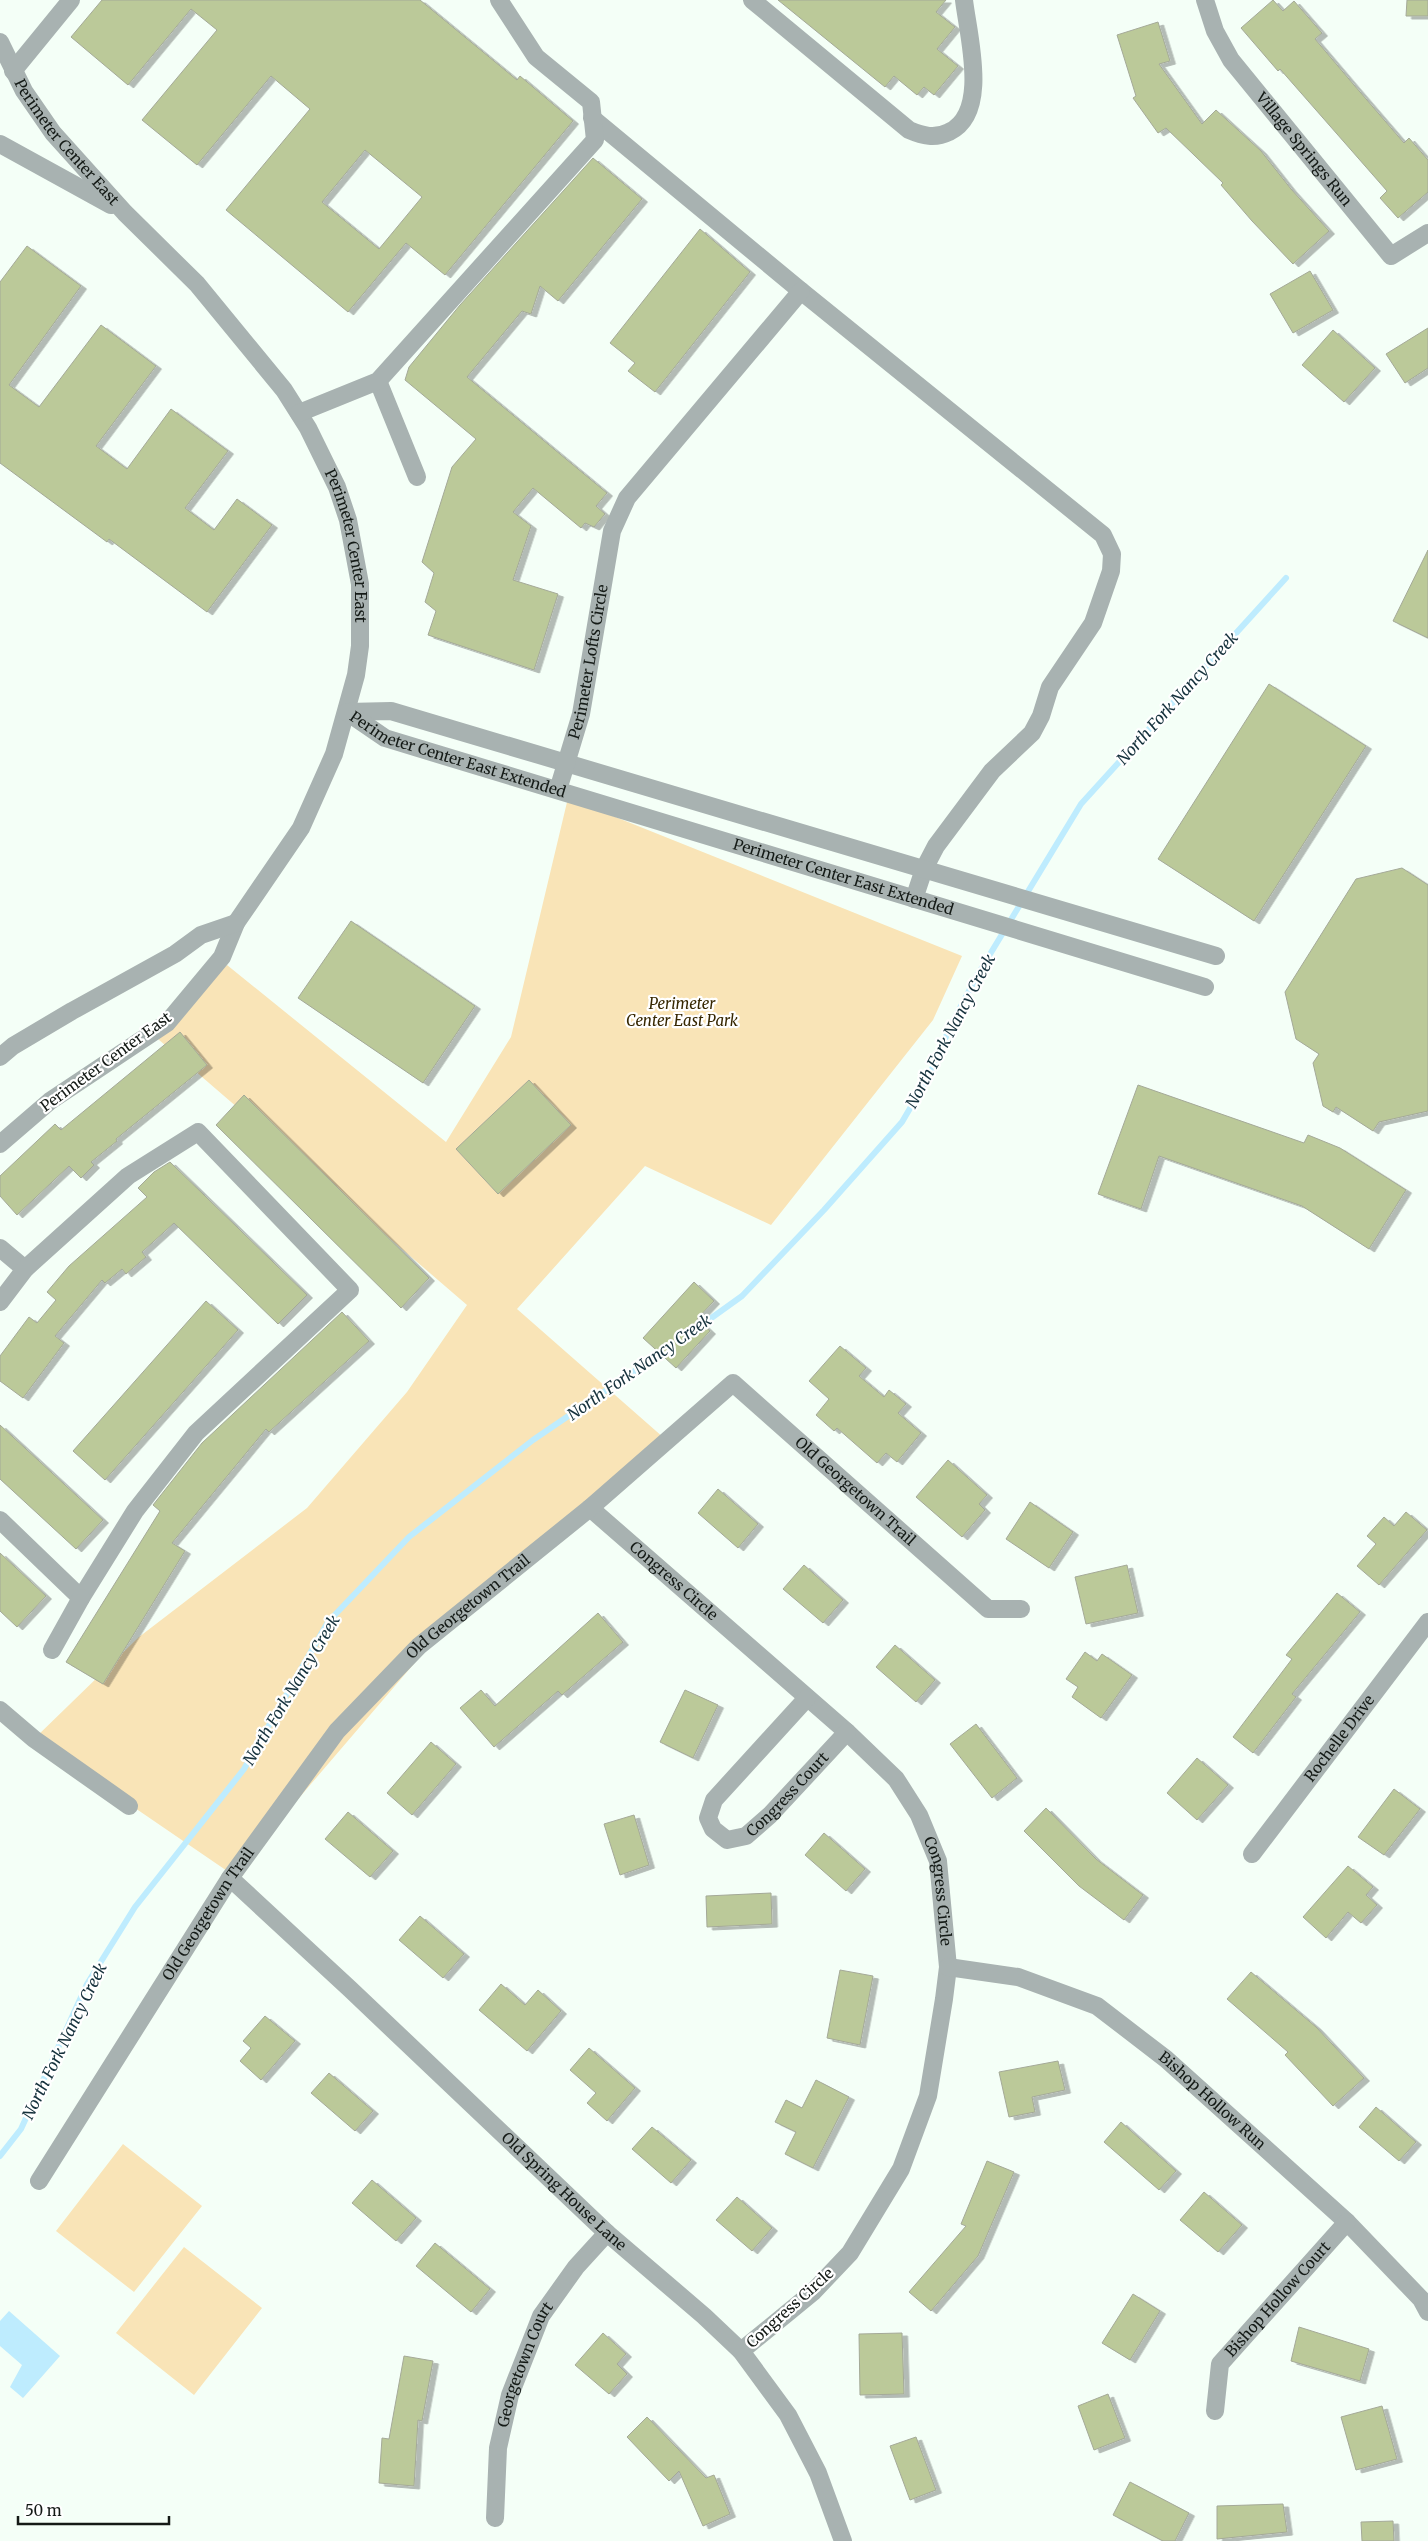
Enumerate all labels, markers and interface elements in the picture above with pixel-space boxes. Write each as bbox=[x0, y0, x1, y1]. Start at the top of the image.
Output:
street label: Perimeter Center East bbox=[10, 76, 124, 209]
street label: Village Springs Run bbox=[1252, 87, 1356, 210]
street label: Perimeter Center East bbox=[321, 466, 370, 623]
street label: Perimeter Lofts Circle bbox=[564, 583, 612, 741]
water label: North Fork Nancy Creek bbox=[1112, 627, 1242, 768]
street label: Perimeter Center East Extended bbox=[346, 707, 568, 801]
street label: Perimeter Center East Extended bbox=[731, 834, 956, 919]
water label: North Fork Nancy Creek bbox=[901, 950, 999, 1111]
park label: Perimeter Center East Park bbox=[626, 994, 739, 1030]
street label: Perimeter Center East bbox=[36, 1008, 175, 1116]
water label: North Fork Nancy Creek bbox=[563, 1309, 715, 1424]
street label: Old Georgetown Trail bbox=[791, 1433, 920, 1549]
street label: Congress Circle bbox=[626, 1537, 722, 1624]
street label: Old Georgetown Trail bbox=[402, 1550, 534, 1663]
water label: North Fork Nancy Creek bbox=[238, 1611, 344, 1769]
street label: Rochelle Drive bbox=[1300, 1691, 1378, 1785]
street label: Congress Court bbox=[742, 1748, 832, 1840]
street label: Congress Circle bbox=[920, 1833, 956, 1947]
street label: Old Georgetown Trail bbox=[158, 1843, 258, 1984]
water label: North Fork Nancy Creek bbox=[17, 1959, 111, 2122]
street label: Bishop Hollow Run bbox=[1155, 2047, 1270, 2153]
street label: Old Spring House Lane bbox=[498, 2128, 631, 2254]
street label: Bishop Hollow Court bbox=[1221, 2237, 1334, 2361]
street label: Congress Circle bbox=[742, 2263, 837, 2352]
street label: Georgetown Court bbox=[493, 2298, 557, 2429]
scale bar bbox=[18, 2494, 169, 2526]
text: 50 m bbox=[25, 2501, 62, 2520]

